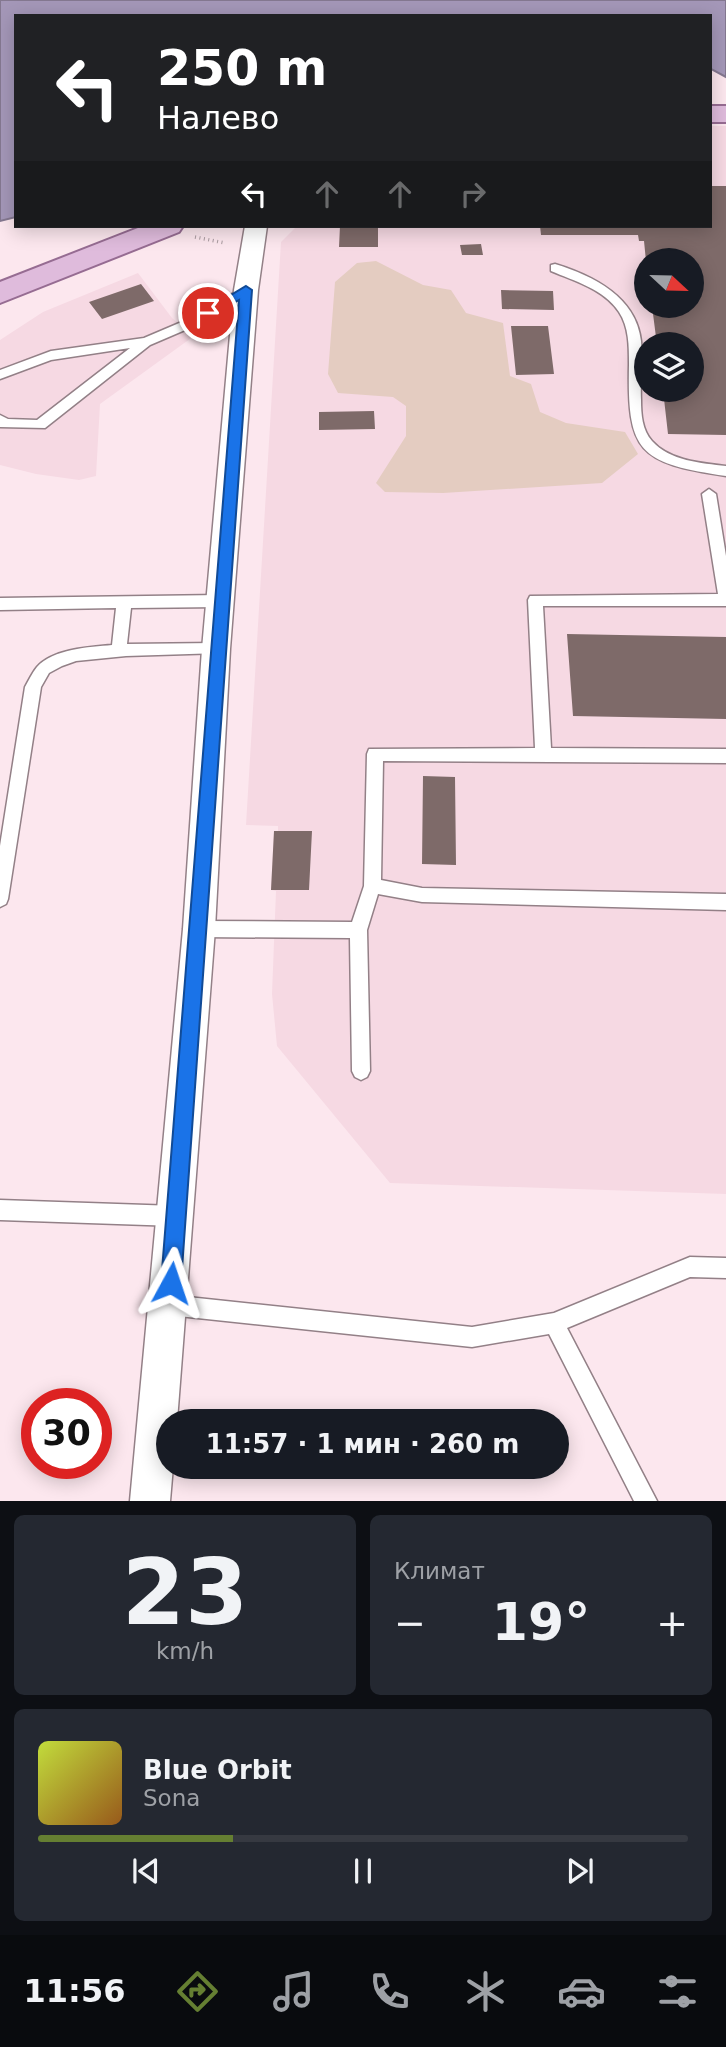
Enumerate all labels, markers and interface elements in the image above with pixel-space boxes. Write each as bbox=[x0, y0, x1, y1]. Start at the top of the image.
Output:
text: 250 m bbox=[157, 40, 327, 97]
icon: left bbox=[42, 42, 133, 133]
text: Налево bbox=[157, 99, 279, 137]
icon: left bbox=[235, 175, 273, 213]
icon: ahead bbox=[308, 175, 346, 213]
icon: ahead bbox=[381, 175, 419, 213]
icon: right bbox=[454, 175, 492, 213]
north arrow bbox=[634, 248, 704, 318]
map controls bbox=[634, 248, 704, 402]
pin bbox=[178, 283, 238, 343]
icon: arrive bbox=[189, 294, 227, 332]
button: layers bbox=[634, 332, 704, 402]
position arrow bbox=[134, 1246, 208, 1320]
speed limit sign: 30 bbox=[21, 1388, 112, 1479]
text: 11:57 · 1 мин · 260 m bbox=[206, 1429, 519, 1459]
text: 23 bbox=[122, 1540, 248, 1645]
text: Климат bbox=[394, 1558, 485, 1584]
text: 19° bbox=[492, 1592, 590, 1652]
text: − bbox=[394, 1601, 426, 1645]
text: + bbox=[656, 1601, 688, 1645]
text: km/h bbox=[156, 1638, 214, 1664]
text: Blue Orbit bbox=[143, 1755, 292, 1785]
text: Sona bbox=[143, 1785, 200, 1811]
icon: previous bbox=[127, 1852, 165, 1890]
icon: pause bbox=[344, 1852, 382, 1890]
icon: next bbox=[561, 1852, 599, 1890]
icon: directions bbox=[173, 1967, 222, 2016]
icon: music bbox=[269, 1967, 318, 2016]
icon: phone bbox=[365, 1967, 414, 2016]
icon: climate bbox=[461, 1967, 510, 2016]
icon: car bbox=[557, 1967, 606, 2016]
icon: filters bbox=[653, 1967, 702, 2016]
text: 11:56 bbox=[24, 1972, 125, 2010]

